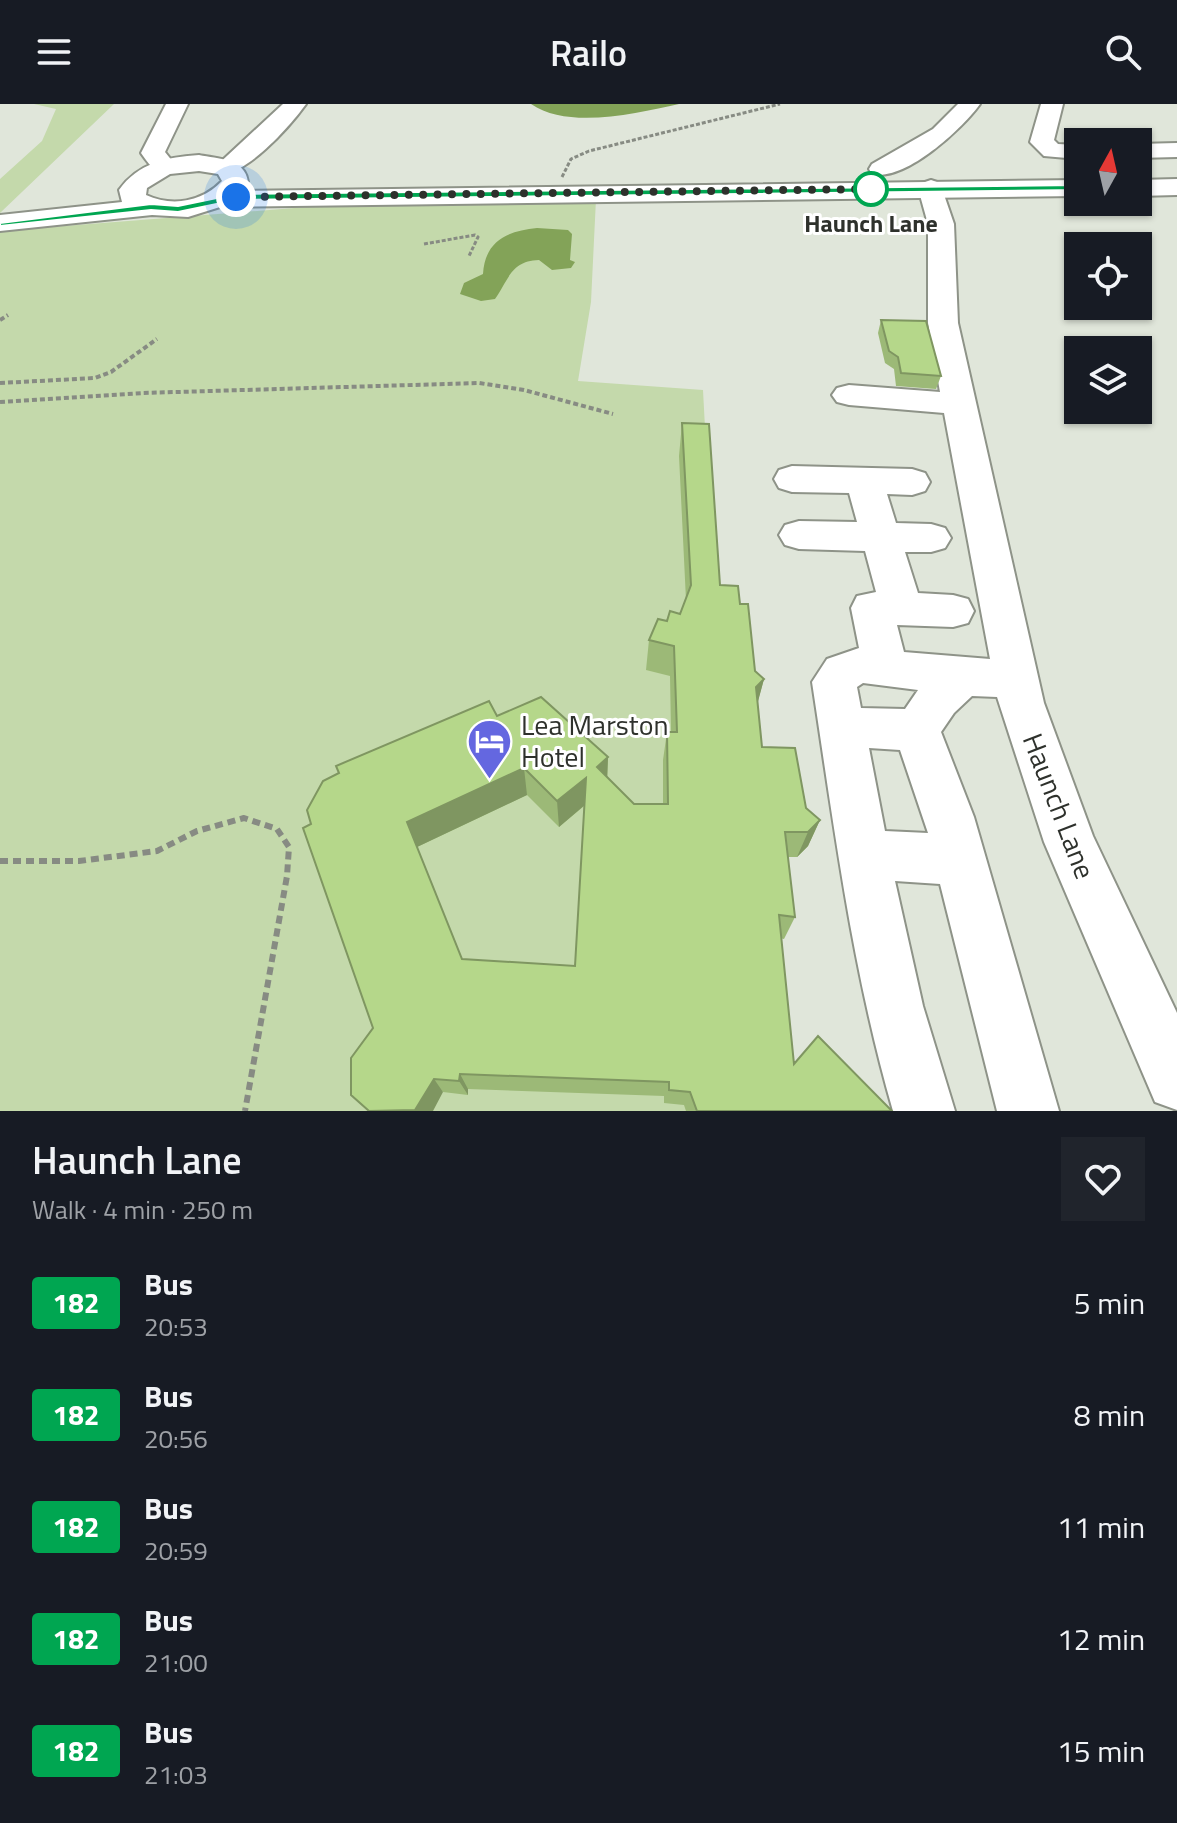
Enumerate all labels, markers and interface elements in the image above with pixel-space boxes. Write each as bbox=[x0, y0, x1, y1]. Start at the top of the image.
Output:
text: Railo bbox=[550, 25, 627, 80]
icon: menu bbox=[32, 30, 76, 74]
icon: search bbox=[1101, 30, 1145, 74]
north arrow bbox=[1064, 128, 1152, 216]
map controls bbox=[1064, 128, 1152, 424]
marker: Haunch Lane bbox=[854, 172, 888, 206]
your location bbox=[216, 177, 256, 217]
place label: Haunch Lane bbox=[804, 205, 938, 241]
button: locate bbox=[1064, 232, 1152, 320]
button: layers bbox=[1064, 336, 1152, 424]
place label: Lea Marston Hotel bbox=[521, 703, 669, 778]
hotel icon: Lea Marston Hotel bbox=[466, 717, 514, 780]
street label: Haunch Lane bbox=[1012, 727, 1107, 885]
text: Haunch Lane bbox=[32, 1131, 242, 1189]
button: heart bbox=[1061, 1137, 1145, 1221]
text: Walk · 4 min · 250 m bbox=[32, 1190, 253, 1229]
text: Bus bbox=[144, 1261, 193, 1307]
text: 5 min bbox=[1074, 1280, 1145, 1326]
text: 182 bbox=[52, 1281, 100, 1324]
text: 20:53 bbox=[144, 1307, 208, 1346]
text: Bus bbox=[144, 1373, 193, 1419]
text: 8 min bbox=[1074, 1392, 1145, 1438]
text: 182 bbox=[52, 1393, 100, 1436]
text: 20:56 bbox=[144, 1419, 208, 1458]
text: Bus bbox=[144, 1485, 193, 1531]
text: 11 min bbox=[1057, 1504, 1145, 1550]
text: 182 bbox=[52, 1505, 100, 1548]
text: 20:59 bbox=[144, 1531, 208, 1570]
text: Bus bbox=[144, 1597, 193, 1643]
text: 12 min bbox=[1057, 1616, 1145, 1662]
text: 182 bbox=[52, 1617, 100, 1660]
text: 21:00 bbox=[144, 1643, 208, 1682]
text: Bus bbox=[144, 1709, 193, 1755]
text: 15 min bbox=[1057, 1728, 1145, 1774]
text: 182 bbox=[52, 1729, 100, 1772]
text: 21:03 bbox=[144, 1755, 208, 1794]

